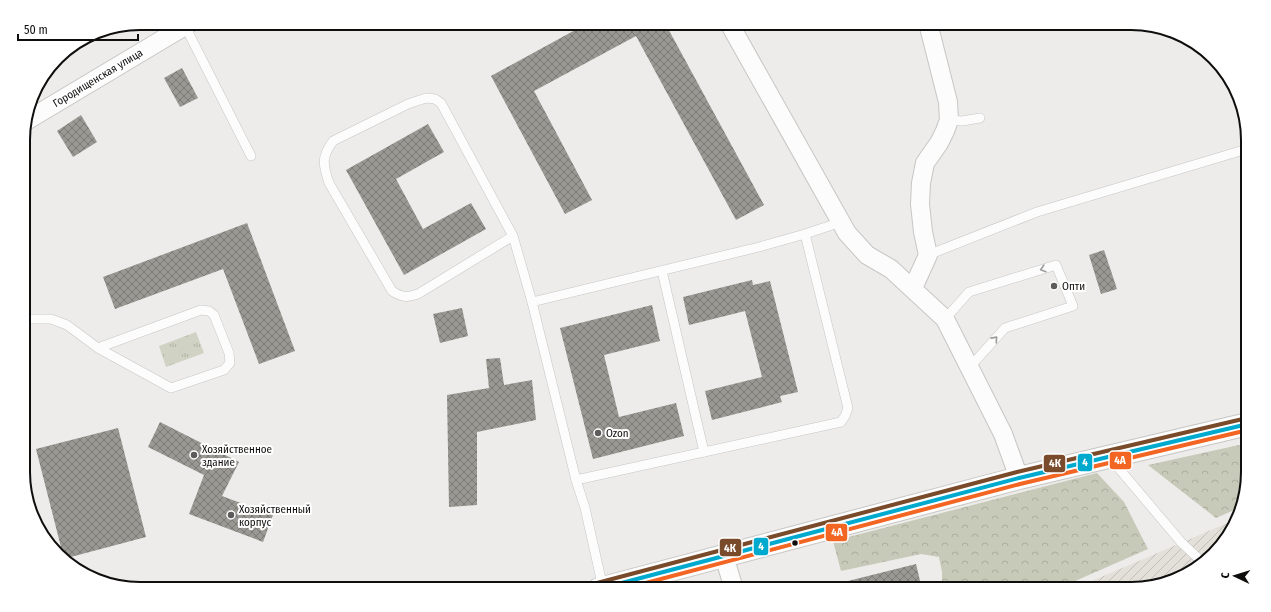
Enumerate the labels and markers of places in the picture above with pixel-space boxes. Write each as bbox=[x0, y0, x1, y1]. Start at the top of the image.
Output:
place label: Опти bbox=[1062, 280, 1085, 293]
marker: Опти bbox=[1049, 281, 1059, 291]
place label: Ozon bbox=[606, 427, 629, 440]
marker: Ozon bbox=[593, 428, 603, 438]
place label: Хозяйственное здание bbox=[202, 443, 272, 469]
marker: Хозяйственное здание bbox=[189, 450, 199, 460]
place label: Хозяйственный корпус bbox=[239, 503, 311, 529]
marker: Хозяйственный корпус bbox=[226, 510, 236, 520]
unlabelled marker bbox=[790, 538, 800, 548]

